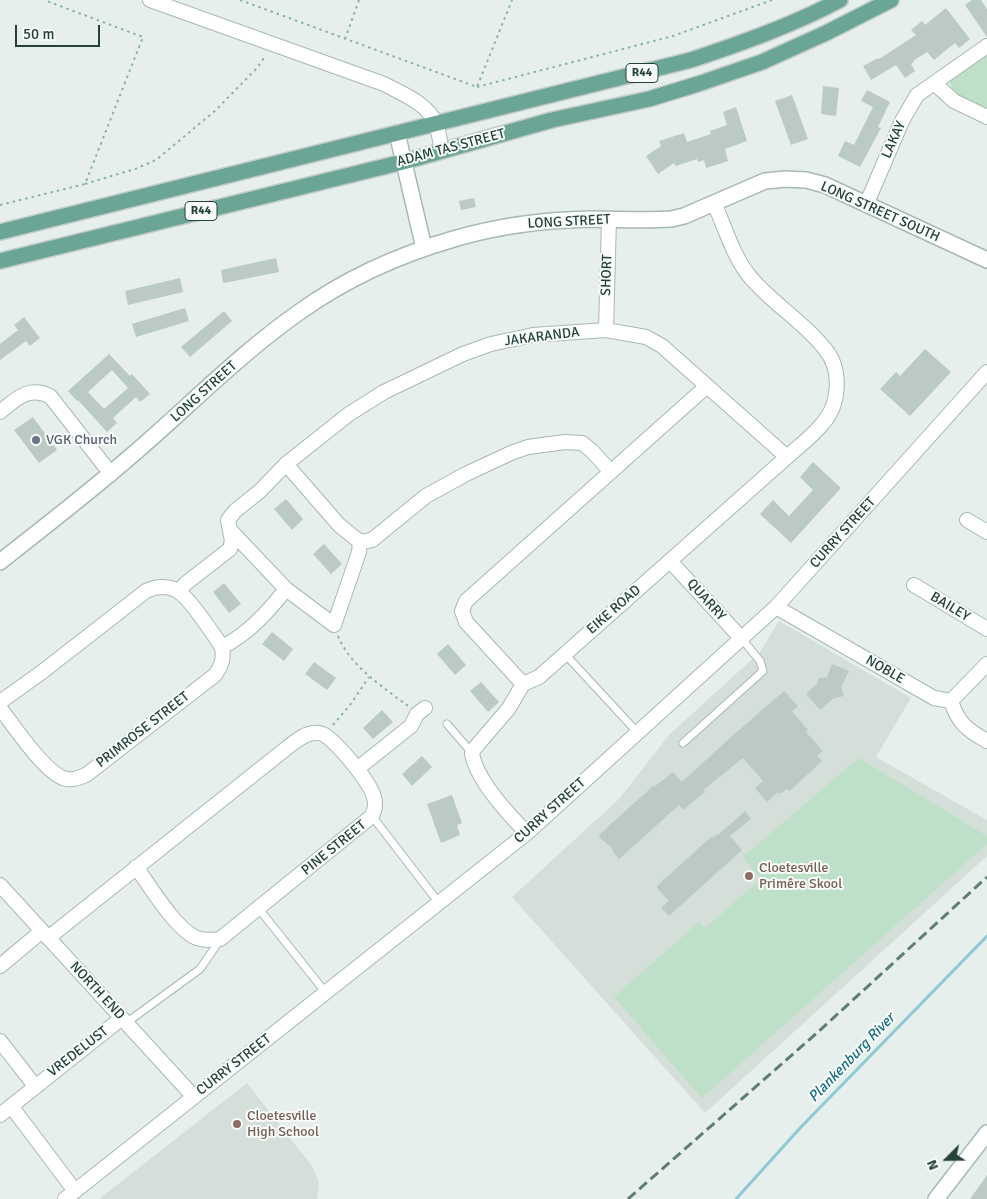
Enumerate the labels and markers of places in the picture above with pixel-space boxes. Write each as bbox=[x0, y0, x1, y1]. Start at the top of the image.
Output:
place label: VGK Church bbox=[46, 432, 117, 448]
marker: VGK Church bbox=[30, 434, 42, 446]
place label: Cloetesville Primêre Skool bbox=[759, 860, 842, 892]
marker: Cloetesville Primêre Skool bbox=[743, 870, 755, 882]
place label: Cloetesville High School bbox=[247, 1108, 319, 1140]
marker: Cloetesville High School bbox=[231, 1118, 243, 1130]

